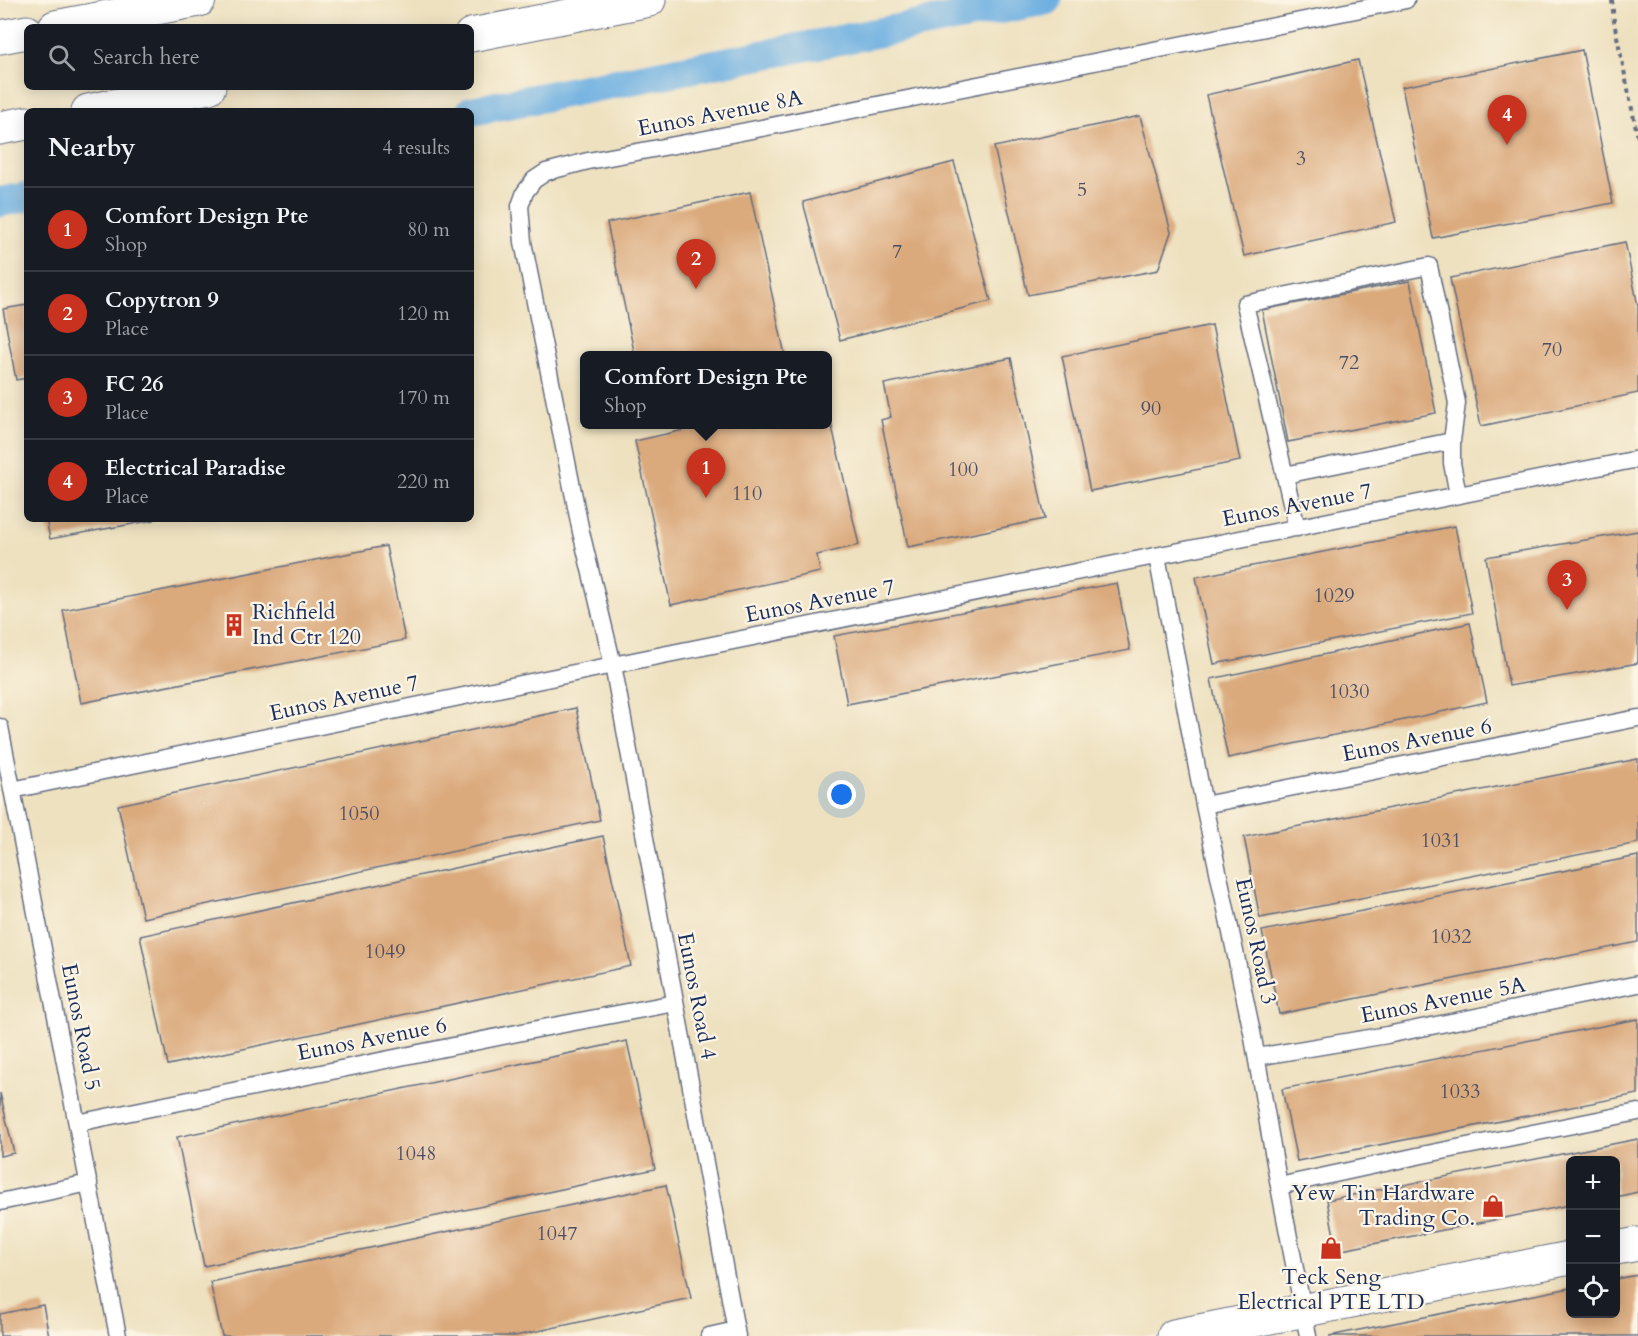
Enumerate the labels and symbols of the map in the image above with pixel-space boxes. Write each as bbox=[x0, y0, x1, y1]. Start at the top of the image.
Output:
street label: Eunos Avenue 8A bbox=[635, 82, 805, 144]
pin: 4 bbox=[1488, 96, 1526, 145]
house number: 3 bbox=[1296, 145, 1306, 172]
house number: 5 bbox=[1077, 176, 1087, 203]
house number: 7 bbox=[892, 238, 902, 265]
pin: 2 bbox=[676, 240, 716, 289]
house number: 70 bbox=[1542, 336, 1562, 363]
house number: 72 bbox=[1339, 349, 1359, 376]
house number: 90 bbox=[1141, 395, 1161, 422]
pin: 1 bbox=[686, 448, 726, 498]
house number: 100 bbox=[948, 456, 978, 483]
street label: Eunos Avenue 7 bbox=[1220, 476, 1374, 534]
house number: 110 bbox=[732, 480, 762, 507]
pin: 3 bbox=[1548, 560, 1586, 610]
street label: Eunos Avenue 7 bbox=[743, 572, 897, 630]
house number: 1029 bbox=[1314, 582, 1354, 609]
place label: Richfield Ind Ctr 120 bbox=[252, 597, 361, 652]
building icon: Richfield Ind Ctr 120 bbox=[221, 612, 247, 638]
street label: Eunos Avenue 7 bbox=[267, 668, 421, 728]
house number: 1030 bbox=[1329, 678, 1369, 705]
street label: Eunos Avenue 6 bbox=[1340, 711, 1494, 769]
your location bbox=[827, 780, 856, 809]
house number: 1050 bbox=[339, 800, 379, 827]
house number: 1031 bbox=[1421, 827, 1461, 854]
street label: Eunos Road 3 bbox=[1228, 875, 1284, 1007]
house number: 1032 bbox=[1431, 923, 1471, 950]
street label: Eunos Road 4 bbox=[670, 930, 724, 1062]
house number: 1049 bbox=[365, 938, 405, 965]
street label: Eunos Road 5 bbox=[54, 961, 108, 1093]
street label: Eunos Avenue 5A bbox=[1358, 969, 1528, 1031]
street label: Eunos Avenue 6 bbox=[295, 1010, 449, 1068]
house number: 1033 bbox=[1440, 1078, 1480, 1105]
house number: 1048 bbox=[396, 1140, 436, 1167]
place label: Yew Tin Hardware Trading Co. bbox=[1292, 1178, 1475, 1233]
shop icon: Yew Tin Hardware Trading Co. bbox=[1480, 1193, 1506, 1219]
house number: 1047 bbox=[537, 1220, 577, 1247]
shop icon: Teck Seng Electrical PTE LTD bbox=[1318, 1235, 1344, 1261]
place label: Teck Seng Electrical PTE LTD bbox=[1237, 1262, 1425, 1317]

